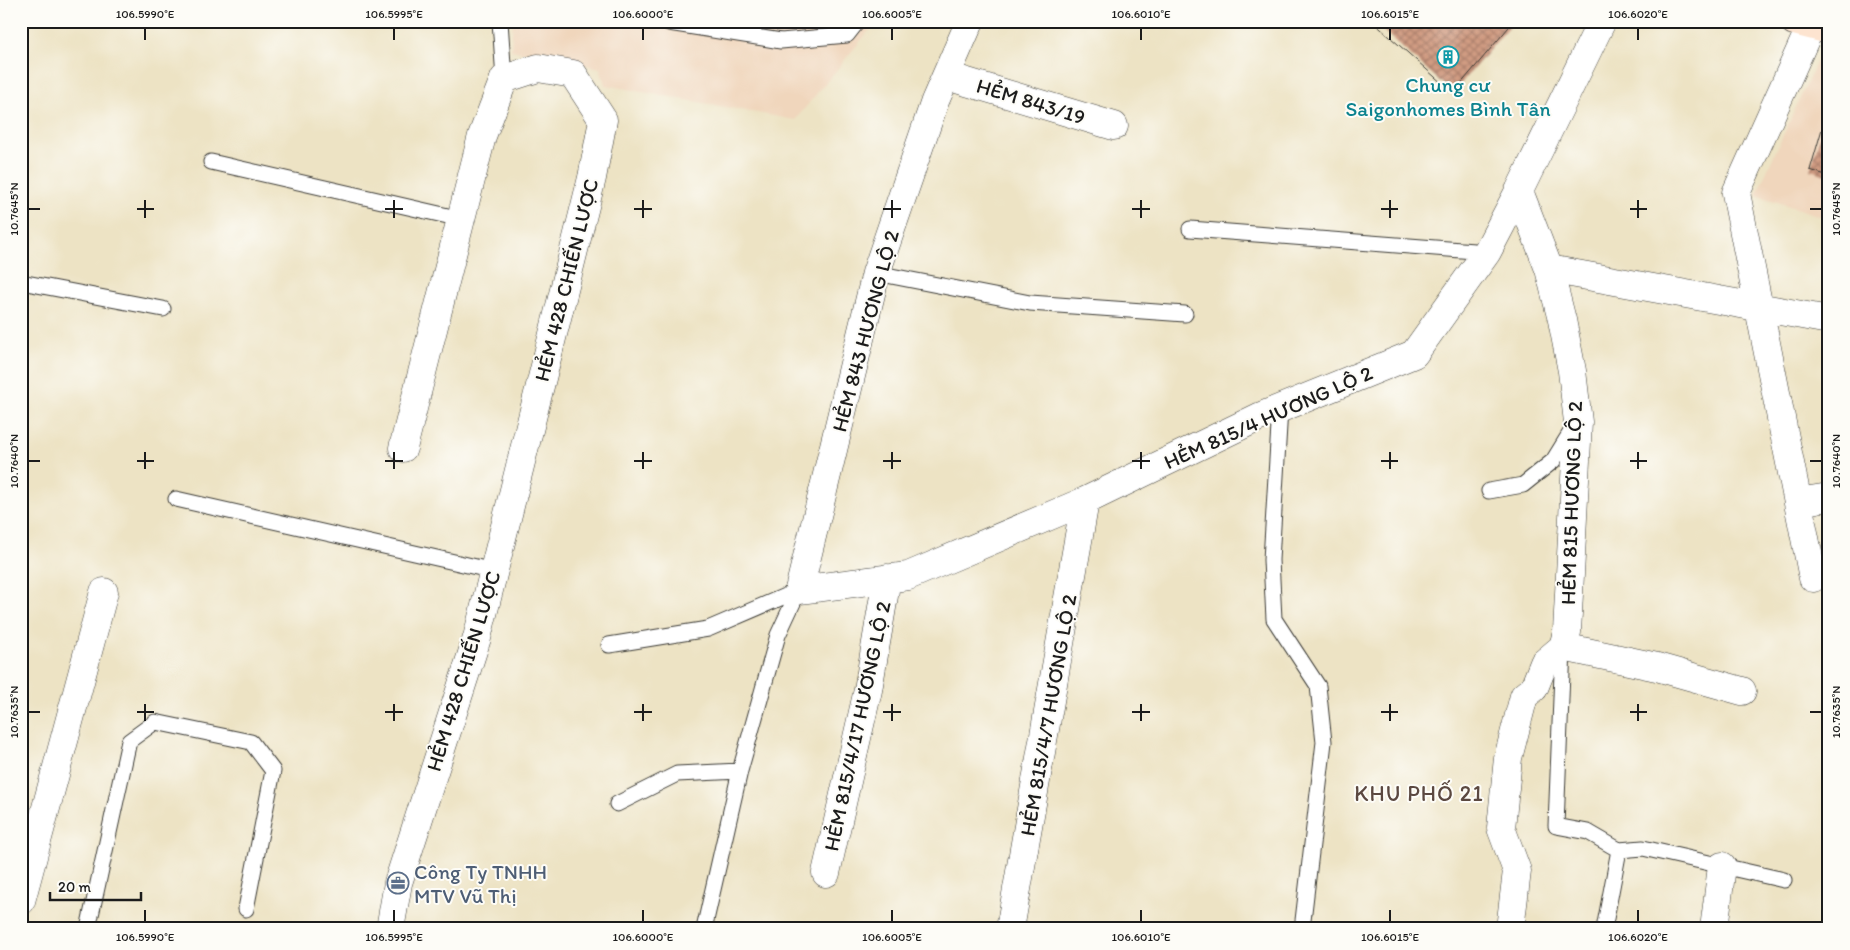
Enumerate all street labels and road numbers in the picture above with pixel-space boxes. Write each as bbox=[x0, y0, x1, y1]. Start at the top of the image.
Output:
street label: HẺM 843/19 bbox=[974, 73, 1088, 129]
street label: HẺM 428 CHIẾN LƯỢC bbox=[529, 176, 603, 384]
street label: HẺM 843 HƯƠNG LỘ 2 bbox=[826, 227, 904, 435]
street label: HẺM 815/4 HƯƠNG LỘ 2 bbox=[1160, 360, 1376, 474]
street label: HẺM 815 HƯƠNG LỘ 2 bbox=[1555, 400, 1587, 606]
street label: HẺM 428 CHIẾN LƯỢC bbox=[421, 568, 505, 774]
street label: HẺM 815/4/7 HƯƠNG LỘ 2 bbox=[1014, 592, 1082, 838]
street label: HẺM 815/4/17 HƯƠNG LỘ 2 bbox=[818, 599, 896, 853]

